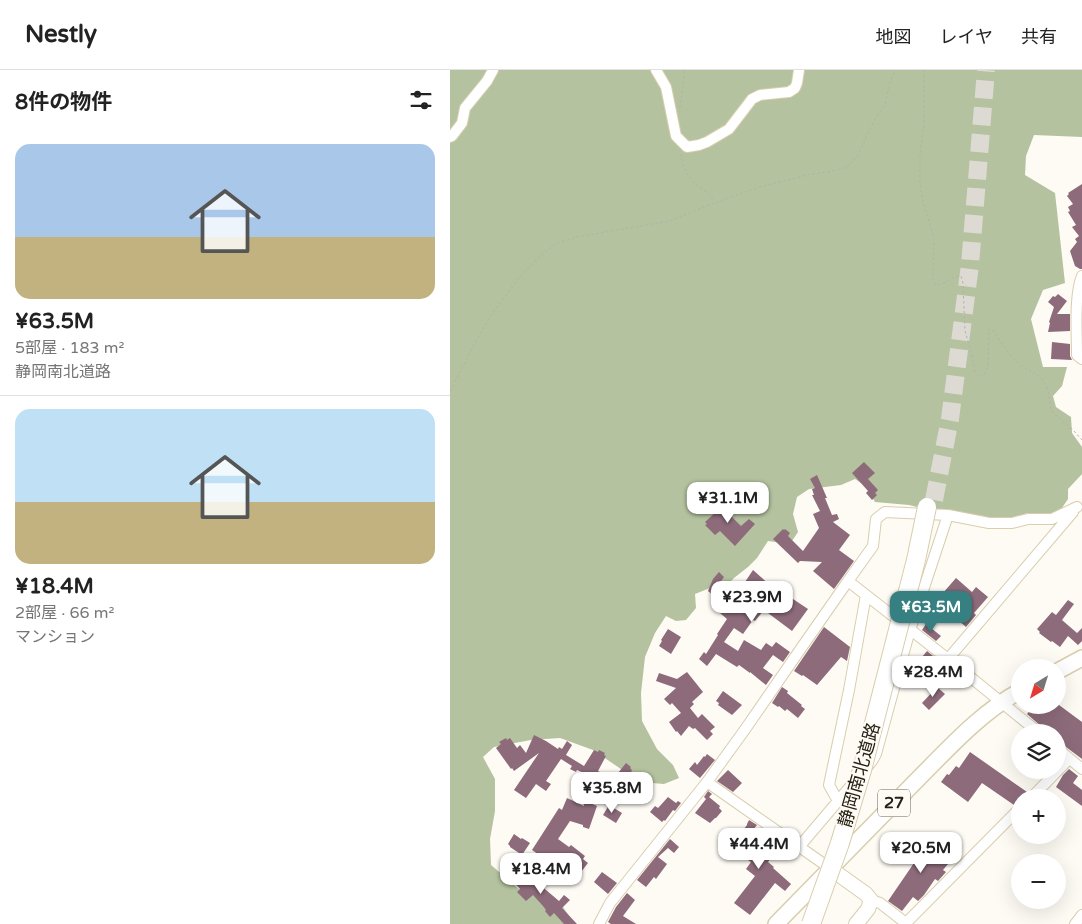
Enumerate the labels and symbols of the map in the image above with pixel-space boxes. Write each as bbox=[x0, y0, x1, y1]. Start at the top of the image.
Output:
pin: ¥31.1M bbox=[687, 482, 769, 524]
pin: ¥23.9M bbox=[711, 580, 793, 623]
pin: ¥63.5M bbox=[890, 590, 972, 633]
pin: ¥28.4M bbox=[892, 656, 974, 698]
north arrow bbox=[1011, 659, 1066, 714]
street label: 静岡南北道路 bbox=[834, 720, 884, 830]
pin: ¥35.8M bbox=[571, 772, 653, 814]
road number: 27 bbox=[878, 790, 910, 816]
pin: ¥44.4M bbox=[718, 828, 800, 870]
pin: ¥20.5M bbox=[880, 832, 962, 874]
pin: ¥18.4M bbox=[500, 852, 582, 895]

